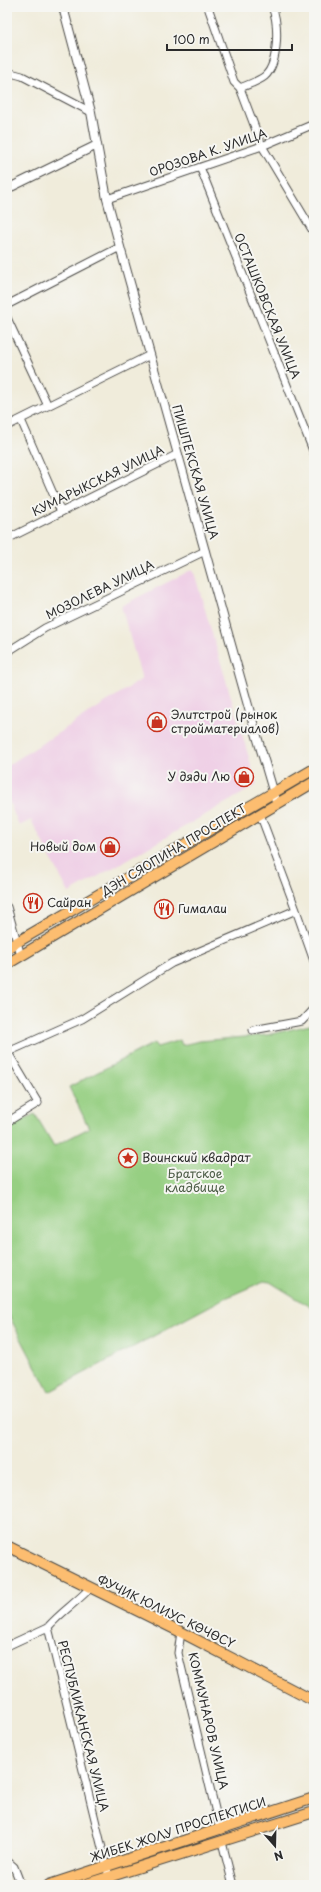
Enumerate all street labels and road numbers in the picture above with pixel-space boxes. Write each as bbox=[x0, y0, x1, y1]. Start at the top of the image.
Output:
street label: ОРОЗОВА К. УЛИЦА bbox=[146, 123, 269, 181]
street label: ОСТАШКОВСКАЯ УЛИЦА bbox=[230, 230, 305, 381]
street label: ПИШПЕКСКАЯ УЛИЦА bbox=[168, 402, 224, 541]
street label: КУМАРЫКСКАЯ УЛИЦА bbox=[28, 440, 167, 520]
street label: МОЗОЛЕВА УЛИЦА bbox=[42, 555, 157, 623]
street label: ДЭН СЯОПИНА ПРОСПЕКТ bbox=[97, 798, 250, 900]
street label: ФУЧИК ЮЛИУС КӨЧӨСҮ bbox=[95, 1570, 239, 1652]
street label: РЕСПУБЛИКАНСКАЯ УЛИЦА bbox=[54, 1638, 114, 1813]
street label: КОММУНАРОВ УЛИЦА bbox=[184, 1650, 234, 1791]
street label: ЖИБЕК ЖОЛУ ПРОСПЕКТИСИ bbox=[87, 1792, 268, 1866]

